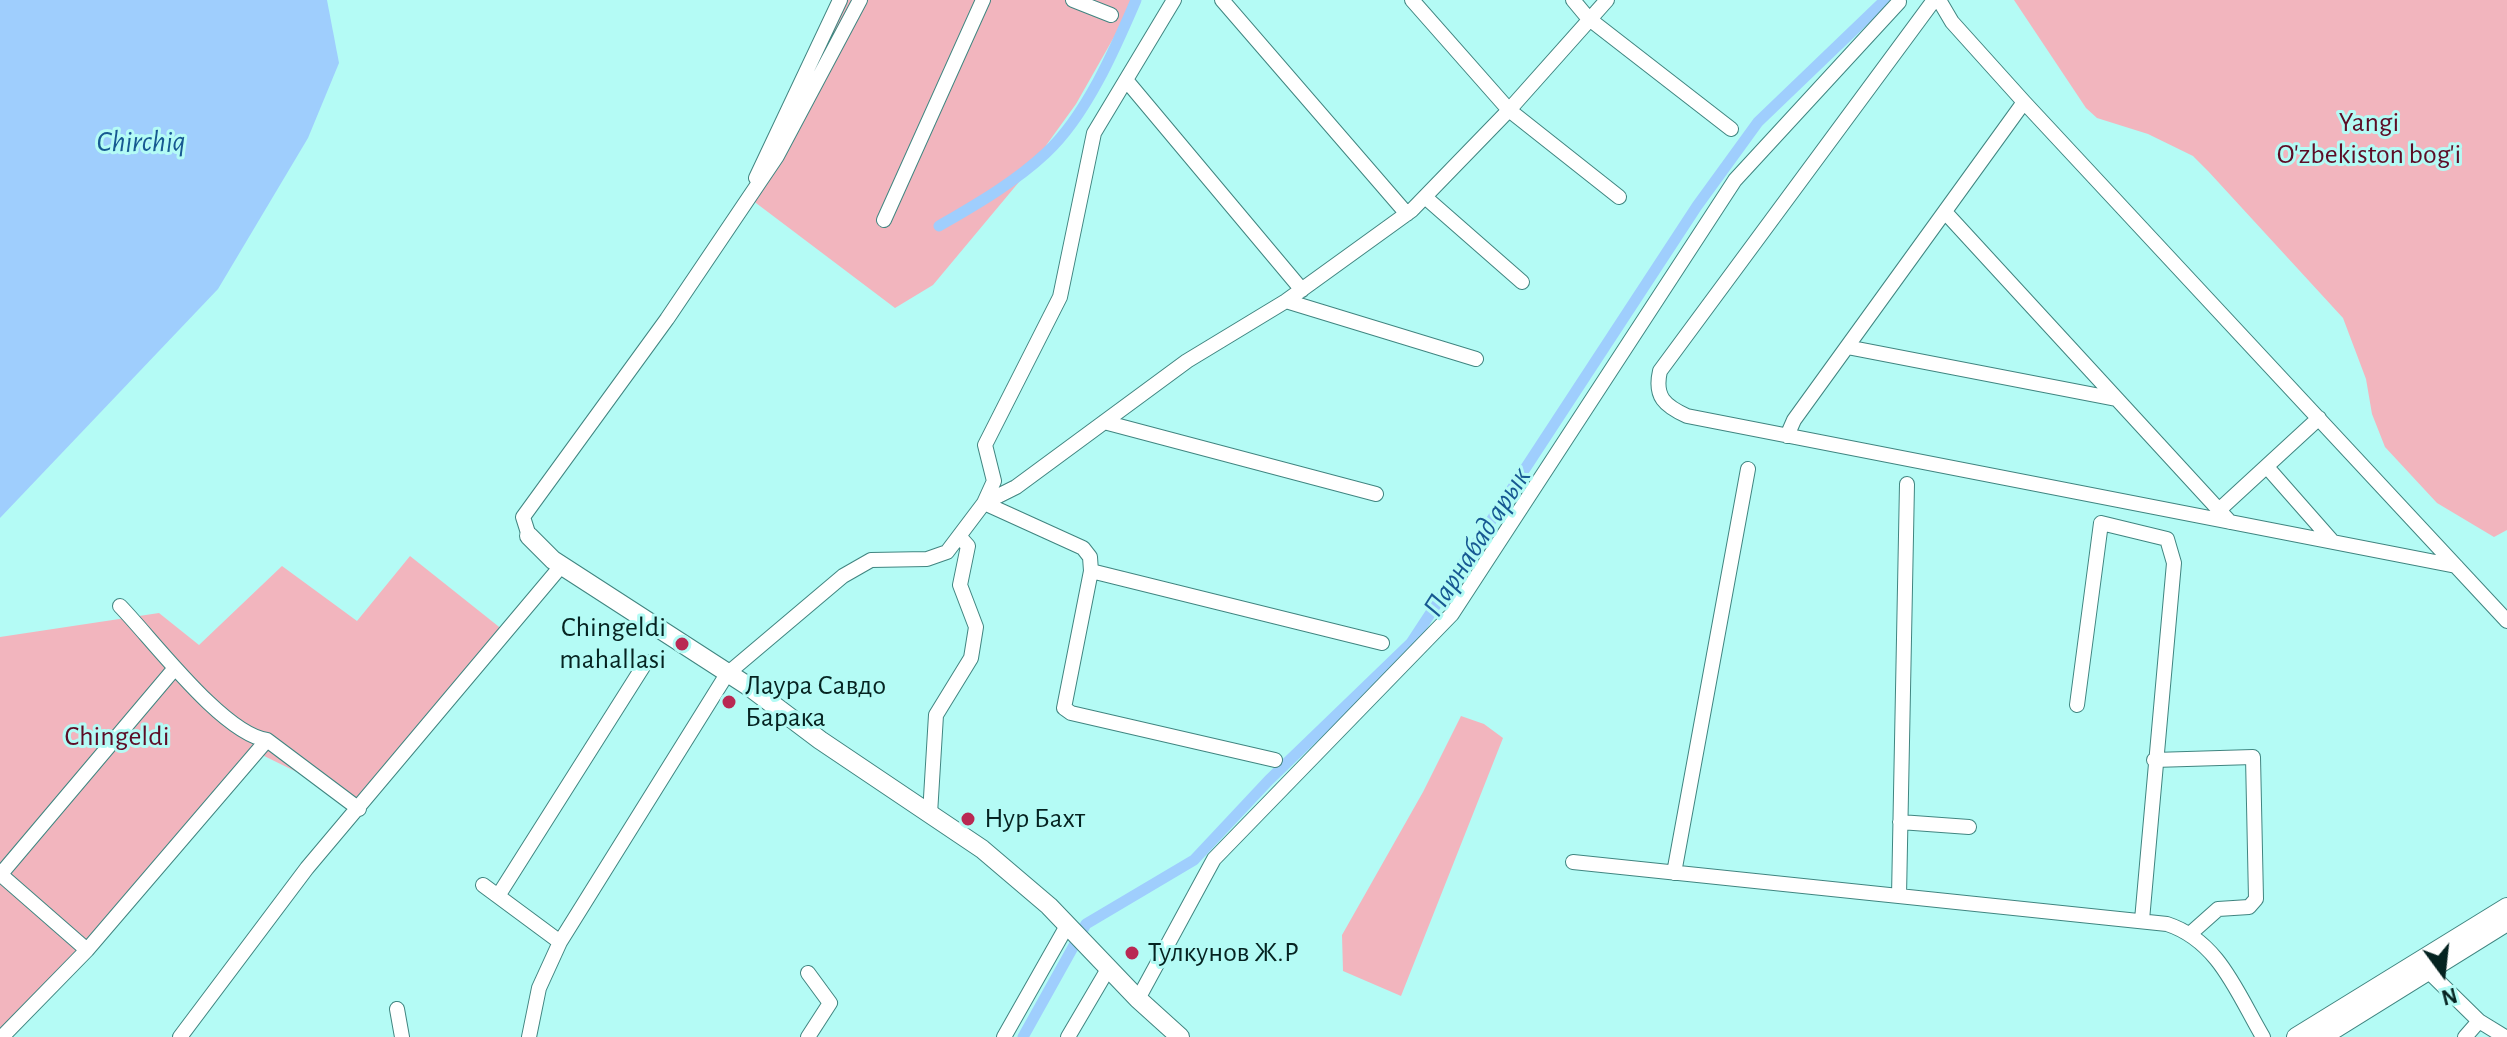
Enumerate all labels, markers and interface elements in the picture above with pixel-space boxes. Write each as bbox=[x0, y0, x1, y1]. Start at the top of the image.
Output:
park label: Yangi O'zbekiston bog'i bbox=[2277, 106, 2461, 172]
water label: Chirchiq bbox=[96, 124, 186, 160]
water label: Парнабад арык bbox=[1415, 460, 1539, 624]
place label: Chingeldi mahallasi bbox=[559, 611, 666, 677]
marker: Chingeldi mahallasi bbox=[673, 635, 691, 653]
place label: Лаура Савдо Барака bbox=[745, 669, 886, 735]
marker: Лаура Савдо Барака bbox=[720, 693, 738, 711]
park label: Chingeldi bbox=[64, 720, 170, 754]
place label: Нур Бахт bbox=[984, 802, 1085, 836]
marker: Нур Бахт bbox=[959, 810, 977, 828]
north arrow bbox=[2403, 933, 2483, 1013]
place label: Тулкунов Ж.Р bbox=[1148, 936, 1299, 970]
marker: Тулкунов Ж.Р bbox=[1123, 944, 1141, 962]
text: N bbox=[2439, 984, 2459, 1009]

